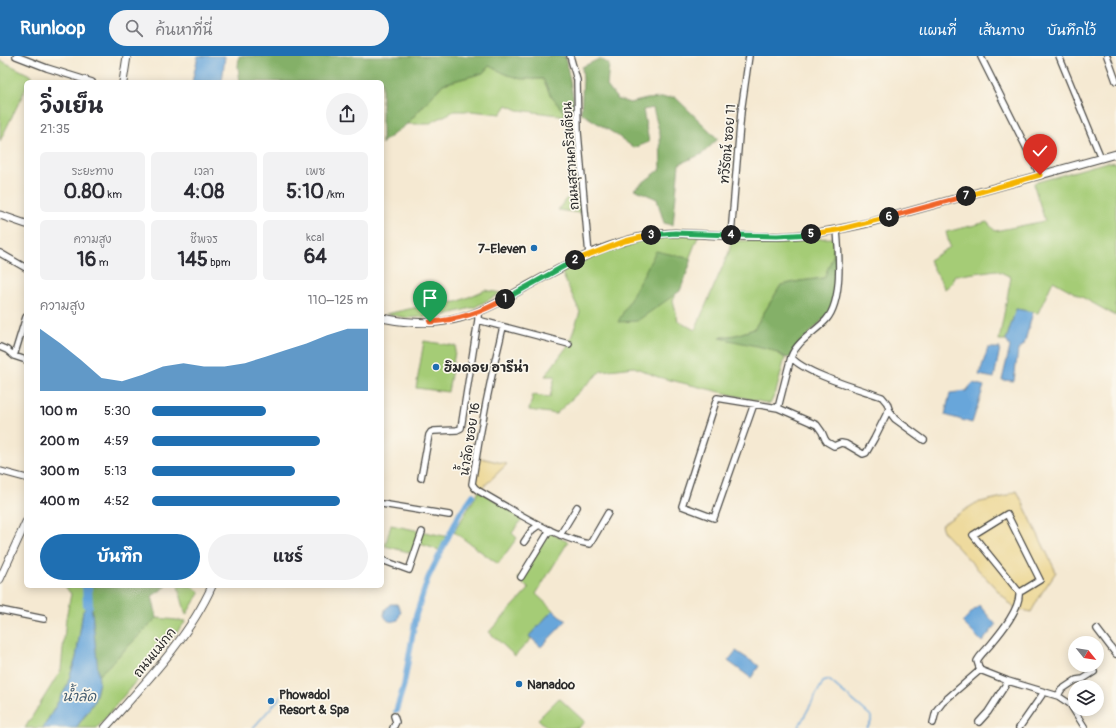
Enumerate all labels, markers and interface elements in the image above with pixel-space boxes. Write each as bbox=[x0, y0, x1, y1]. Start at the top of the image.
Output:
search box bbox=[109, 10, 389, 46]
text: Runloop bbox=[20, 16, 85, 40]
icon: search bbox=[123, 17, 145, 39]
text: ค้นหาที่นี่ bbox=[155, 21, 212, 40]
text: แผนที่ bbox=[919, 22, 956, 39]
text: เส้นทาง bbox=[978, 22, 1025, 39]
text: บันทึกไว้ bbox=[1047, 22, 1096, 39]
text: วิ่งเย็น bbox=[40, 92, 103, 120]
button: share bbox=[326, 93, 368, 135]
street label: ถนนสุสานคริสเตียน bbox=[558, 101, 584, 211]
street label: ทวีรัตน์ ซอย 11 bbox=[715, 103, 739, 185]
text: 21:35 bbox=[40, 121, 70, 137]
pin bbox=[1023, 134, 1057, 175]
icon: check bbox=[1029, 140, 1051, 162]
text: ระยะทาง bbox=[72, 165, 114, 178]
text: เวลา bbox=[194, 165, 214, 178]
text: เพซ bbox=[306, 165, 325, 178]
text: 0.80 bbox=[63, 179, 105, 204]
text: 4:08 bbox=[184, 179, 224, 204]
text: 5:10 bbox=[286, 179, 324, 204]
pin: 7 bbox=[956, 186, 976, 206]
text: km bbox=[105, 188, 122, 201]
text: /km bbox=[324, 188, 345, 201]
text: 7 bbox=[963, 189, 969, 202]
pin: 6 bbox=[879, 207, 899, 227]
text: 6 bbox=[886, 210, 892, 223]
pin: 5 bbox=[801, 224, 821, 244]
pin: 3 bbox=[641, 225, 661, 245]
pin: 4 bbox=[721, 225, 741, 245]
text: 5 bbox=[808, 227, 814, 240]
text: 3 bbox=[648, 228, 654, 241]
text: 4 bbox=[728, 228, 734, 241]
text: kcal bbox=[306, 231, 324, 244]
text: ความสูง bbox=[74, 233, 112, 246]
text: ชีพจร bbox=[190, 233, 218, 246]
place label: 7-Eleven bbox=[478, 241, 527, 257]
marker: 7-Eleven bbox=[529, 243, 539, 253]
text: 64 bbox=[304, 244, 327, 269]
text: 16 bbox=[77, 247, 96, 272]
text: 145 bbox=[177, 247, 208, 272]
pin: 2 bbox=[565, 250, 585, 270]
text: 2 bbox=[572, 253, 578, 266]
text: m bbox=[96, 256, 108, 269]
text: bpm bbox=[208, 256, 231, 269]
pin bbox=[413, 281, 447, 322]
icon: arrive bbox=[419, 287, 441, 309]
pin: 1 bbox=[495, 289, 515, 309]
text: 110–125 m bbox=[308, 292, 368, 308]
text: 1 bbox=[503, 292, 507, 305]
text: ความสูง bbox=[40, 298, 85, 314]
place label: ฮิมดอย อารีน่า bbox=[444, 359, 529, 376]
marker: ฮิมดอย อารีน่า bbox=[431, 362, 441, 372]
street label: น้ำลัด ซอย 16 bbox=[451, 401, 484, 477]
text: 100 m bbox=[40, 403, 77, 419]
text: 5:30 bbox=[104, 403, 131, 419]
text: 200 m bbox=[40, 433, 79, 449]
text: 4:59 bbox=[104, 433, 129, 449]
text: 300 m bbox=[40, 463, 79, 479]
text: 5:13 bbox=[104, 463, 127, 479]
text: 400 m bbox=[40, 493, 80, 509]
text: 4:52 bbox=[104, 493, 129, 509]
button: บันทึก bbox=[40, 534, 200, 580]
button: แชร์ bbox=[208, 534, 368, 580]
street label: ถนนแม่กก bbox=[129, 624, 180, 681]
north arrow bbox=[1068, 636, 1104, 672]
map controls bbox=[1068, 636, 1104, 716]
place label: Nanadoo bbox=[527, 677, 575, 693]
marker: Nanadoo bbox=[514, 679, 524, 689]
button: layers bbox=[1068, 680, 1104, 716]
water label: น้ำลัด bbox=[62, 683, 97, 705]
place label: Phowadol Resort & Spa bbox=[279, 687, 349, 718]
marker: Phowadol Resort & Spa bbox=[266, 696, 276, 706]

